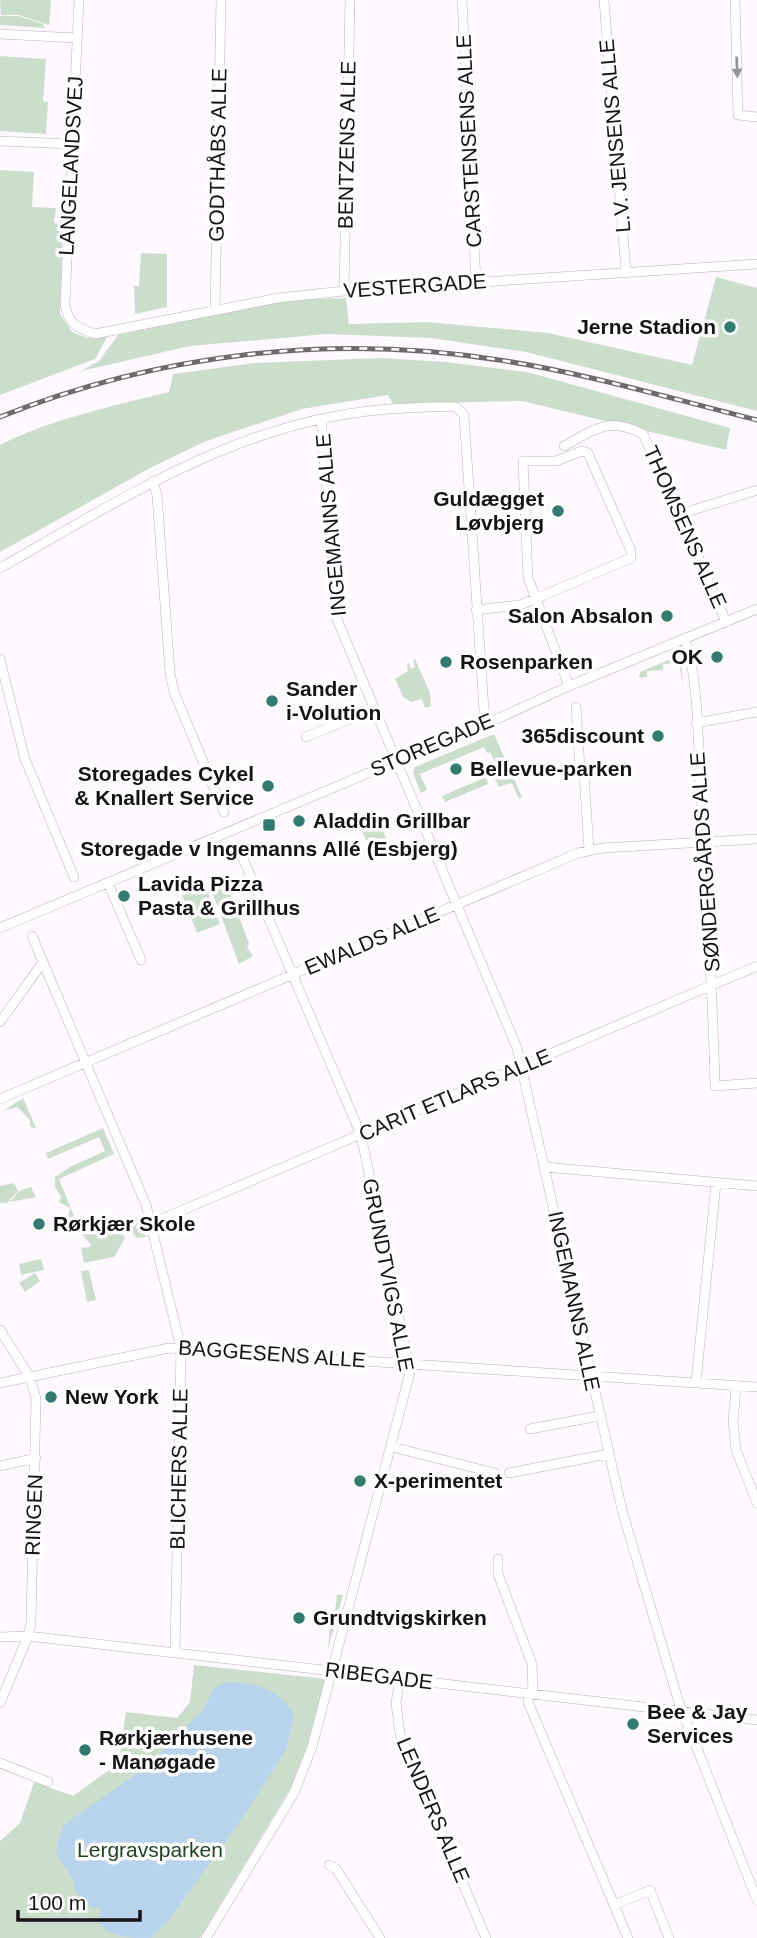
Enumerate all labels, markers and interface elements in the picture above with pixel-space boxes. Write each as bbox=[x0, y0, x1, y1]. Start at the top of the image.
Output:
street label: CARSTENSENS ALLE bbox=[451, 34, 486, 248]
street label: L.V. JENSENS ALLE bbox=[595, 38, 634, 234]
one-way arrow bbox=[731, 56, 742, 78]
street label: BENTZENS ALLE bbox=[334, 61, 359, 229]
street label: GODTHÅBS ALLE bbox=[204, 68, 231, 242]
street label: LANGELANDSVEJ bbox=[54, 76, 87, 256]
street label: VESTERGADE bbox=[343, 269, 487, 302]
place label: Jerne Stadion bbox=[577, 315, 716, 338]
marker: Jerne Stadion bbox=[722, 319, 738, 335]
street label: INGEMANNS ALLE bbox=[311, 433, 350, 617]
street label: THOMSENS ALLE bbox=[639, 442, 732, 611]
place label: Guldægget Løvbjerg bbox=[433, 487, 544, 534]
marker: Guldægget Løvbjerg bbox=[550, 503, 566, 519]
place label: Salon Absalon bbox=[508, 604, 653, 627]
marker: Salon Absalon bbox=[659, 608, 675, 624]
place label: OK bbox=[672, 645, 703, 668]
marker: OK bbox=[709, 649, 725, 665]
place label: Rosenparken bbox=[460, 650, 593, 673]
marker: Rosenparken bbox=[438, 654, 454, 670]
place label: Sander i-Volution bbox=[286, 677, 381, 724]
marker: Sander i-Volution bbox=[264, 693, 280, 709]
street label: STOREGADE bbox=[367, 708, 497, 781]
place label: 365discount bbox=[521, 724, 644, 747]
marker: 365discount bbox=[650, 728, 666, 744]
street label: SØNDERGÅRDS ALLE bbox=[685, 751, 724, 973]
place label: Bellevue-parken bbox=[470, 757, 632, 780]
marker: Bellevue-parken bbox=[448, 761, 464, 777]
place label: Storegades Cykel & Knallert Service bbox=[74, 762, 254, 809]
marker: Storegades Cykel & Knallert Service bbox=[260, 778, 276, 794]
place label: Aladdin Grillbar bbox=[313, 809, 471, 832]
marker: Aladdin Grillbar bbox=[291, 813, 307, 829]
marker: Storegade v Ingemanns Allé (Esbjerg) bbox=[261, 817, 277, 833]
place label: Storegade v Ingemanns Allé (Esbjerg) bbox=[80, 837, 458, 860]
place label: Lavida Pizza Pasta & Grillhus bbox=[138, 872, 300, 919]
marker: Lavida Pizza Pasta & Grillhus bbox=[116, 888, 132, 904]
street label: EWALDS ALLE bbox=[301, 902, 443, 979]
street label: CARIT ETLARS ALLE bbox=[355, 1044, 554, 1145]
street label: GRUNDTVIGS ALLE bbox=[358, 1176, 418, 1373]
street label: INGEMANNS ALLE bbox=[544, 1209, 605, 1393]
place label: Rørkjær Skole bbox=[53, 1212, 195, 1235]
marker: Rørkjær Skole bbox=[31, 1216, 47, 1232]
street label: BAGGESENS ALLE bbox=[177, 1335, 367, 1372]
place label: New York bbox=[65, 1385, 159, 1408]
street label: BLICHERS ALLE bbox=[166, 1388, 191, 1550]
marker: New York bbox=[43, 1389, 59, 1405]
place label: X-perimentet bbox=[374, 1469, 502, 1492]
marker: X-perimentet bbox=[352, 1473, 368, 1489]
street label: RINGEN bbox=[21, 1474, 46, 1556]
place label: Grundtvigskirken bbox=[313, 1606, 487, 1629]
marker: Grundtvigskirken bbox=[291, 1610, 307, 1626]
street label: RIBEGADE bbox=[324, 1657, 434, 1694]
place label: Bee & Jay Services bbox=[647, 1700, 748, 1747]
marker: Bee & Jay Services bbox=[625, 1716, 641, 1732]
place label: Rørkjærhusene - Manøgade bbox=[99, 1726, 253, 1773]
street label: LENDERS ALLE bbox=[393, 1734, 474, 1886]
marker: Rørkjærhusene - Manøgade bbox=[77, 1742, 93, 1758]
park label: Lergravsparken bbox=[77, 1838, 223, 1861]
scale bar bbox=[18, 1878, 140, 1922]
text: 100 m bbox=[28, 1891, 86, 1914]

